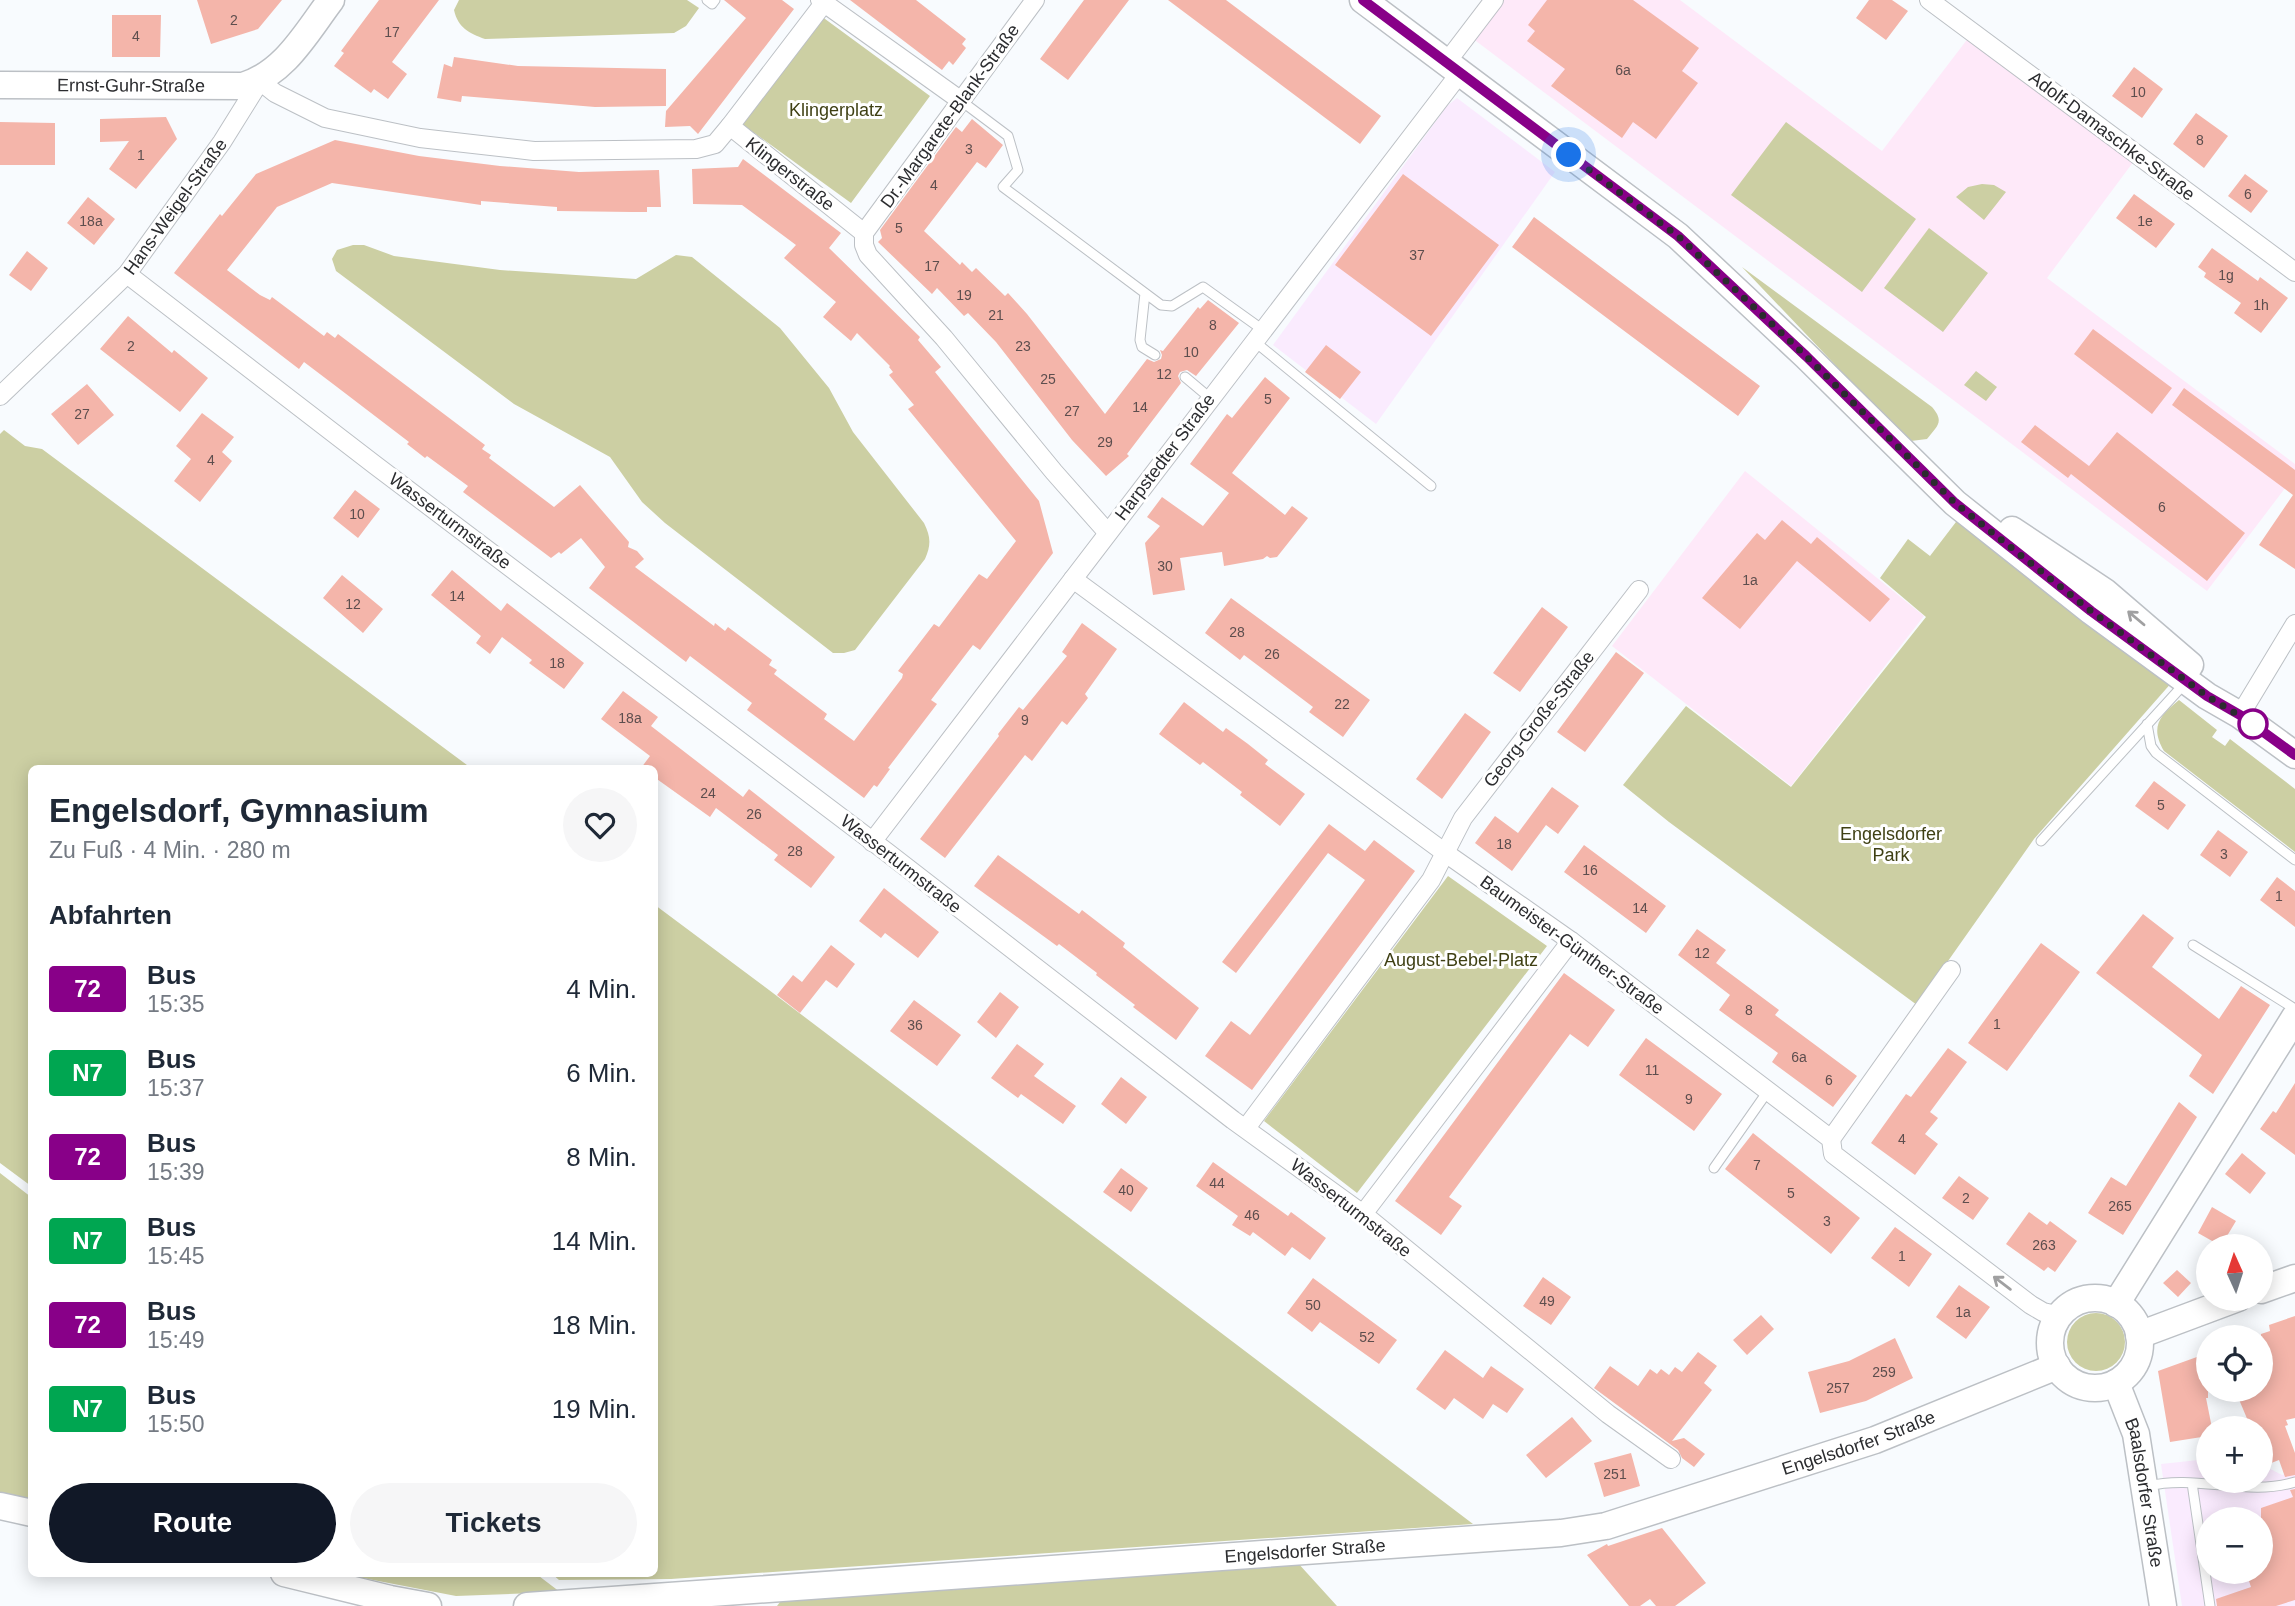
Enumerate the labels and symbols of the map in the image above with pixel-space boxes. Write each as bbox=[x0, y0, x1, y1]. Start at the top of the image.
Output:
house number: 2 bbox=[230, 12, 238, 28]
street label: Dr.-Margarete-Blank-Straße bbox=[877, 20, 1023, 212]
house number: 17 bbox=[384, 24, 400, 40]
house number: 4 bbox=[132, 28, 140, 44]
house number: 6a bbox=[1615, 62, 1631, 78]
street label: Adolf-Damaschke-Straße bbox=[2025, 67, 2199, 205]
street label: Ernst-Guhr-Straße bbox=[57, 75, 205, 96]
house number: 10 bbox=[2130, 84, 2146, 100]
park label: Klingerplatz bbox=[789, 100, 883, 120]
house number: 8 bbox=[2196, 132, 2204, 148]
street label: Klingerstraße bbox=[742, 133, 838, 215]
street label: Hans-Weigel-Straße bbox=[120, 135, 231, 279]
your location bbox=[1551, 137, 1586, 172]
house number: 3 bbox=[965, 141, 973, 157]
house number: 1 bbox=[137, 147, 145, 163]
house number: 4 bbox=[930, 177, 938, 193]
house number: 6 bbox=[2244, 186, 2252, 202]
house number: 18a bbox=[79, 213, 103, 229]
house number: 1e bbox=[2137, 213, 2153, 229]
house number: 5 bbox=[895, 220, 903, 236]
house number: 37 bbox=[1409, 247, 1425, 263]
house number: 17 bbox=[924, 258, 940, 274]
house number: 1g bbox=[2218, 267, 2234, 283]
house number: 19 bbox=[956, 287, 972, 303]
house number: 1h bbox=[2253, 297, 2269, 313]
house number: 21 bbox=[988, 307, 1004, 323]
house number: 8 bbox=[1209, 317, 1217, 333]
house number: 2 bbox=[127, 338, 135, 354]
house number: 23 bbox=[1015, 338, 1031, 354]
house number: 10 bbox=[1183, 344, 1199, 360]
house number: 12 bbox=[1156, 366, 1172, 382]
house number: 25 bbox=[1040, 371, 1056, 387]
street label: Harpstedter Straße bbox=[1111, 390, 1219, 524]
house number: 5 bbox=[1264, 391, 1272, 407]
house number: 14 bbox=[1132, 399, 1148, 415]
house number: 27 bbox=[1064, 403, 1080, 419]
house number: 27 bbox=[74, 406, 90, 422]
house number: 29 bbox=[1097, 434, 1113, 450]
house number: 4 bbox=[207, 452, 215, 468]
street label: Wasserturmstraße bbox=[385, 469, 515, 573]
house number: 6 bbox=[2158, 499, 2166, 515]
house number: 10 bbox=[349, 506, 365, 522]
house number: 30 bbox=[1157, 558, 1173, 574]
house number: 1a bbox=[1742, 572, 1758, 588]
house number: 14 bbox=[449, 588, 465, 604]
house number: 12 bbox=[345, 596, 361, 612]
one-way arrow bbox=[2128, 610, 2146, 626]
house number: 28 bbox=[1229, 624, 1245, 640]
house number: 26 bbox=[1264, 646, 1280, 662]
street label: Georg-Große-Straße bbox=[1480, 647, 1598, 791]
house number: 18 bbox=[549, 655, 565, 671]
house number: 22 bbox=[1334, 696, 1350, 712]
unlabelled marker bbox=[2238, 709, 2268, 739]
house number: 18a bbox=[618, 710, 642, 726]
house number: 9 bbox=[1021, 712, 1029, 728]
house number: 24 bbox=[700, 785, 716, 801]
house number: 5 bbox=[2157, 797, 2165, 813]
house number: 26 bbox=[746, 806, 762, 822]
street label: Wasserturmstraße bbox=[837, 811, 965, 917]
park label: Engelsdorfer Park bbox=[1840, 824, 1942, 865]
house number: 18 bbox=[1496, 836, 1512, 852]
house number: 28 bbox=[787, 843, 803, 859]
house number: 3 bbox=[2220, 846, 2228, 862]
house number: 16 bbox=[1582, 862, 1598, 878]
street label: Baumeister-Günther-Straße bbox=[1476, 872, 1668, 1018]
house number: 1 bbox=[2275, 888, 2283, 904]
house number: 14 bbox=[1632, 900, 1648, 916]
house number: 12 bbox=[1694, 945, 1710, 961]
park label: August-Bebel-Platz bbox=[1384, 950, 1538, 970]
house number: 8 bbox=[1745, 1002, 1753, 1018]
house number: 1 bbox=[1993, 1016, 2001, 1032]
house number: 36 bbox=[907, 1017, 923, 1033]
house number: 6a bbox=[1791, 1049, 1807, 1065]
house number: 11 bbox=[1645, 1062, 1659, 1078]
house number: 6 bbox=[1825, 1072, 1833, 1088]
house number: 9 bbox=[1685, 1091, 1693, 1107]
house number: 4 bbox=[1898, 1131, 1906, 1147]
street label: Wasserturmstraße bbox=[1287, 1155, 1415, 1261]
house number: 7 bbox=[1753, 1157, 1761, 1173]
house number: 44 bbox=[1209, 1175, 1225, 1191]
house number: 40 bbox=[1118, 1182, 1134, 1198]
house number: 5 bbox=[1787, 1185, 1795, 1201]
house number: 2 bbox=[1962, 1190, 1970, 1206]
house number: 265 bbox=[2108, 1198, 2132, 1214]
house number: 46 bbox=[1244, 1207, 1260, 1223]
house number: 3 bbox=[1823, 1213, 1831, 1229]
north arrow bbox=[2196, 1234, 2273, 1311]
house number: 263 bbox=[2032, 1237, 2056, 1253]
house number: 1 bbox=[1898, 1248, 1906, 1264]
one-way arrow bbox=[1993, 1275, 2012, 1290]
house number: 49 bbox=[1539, 1293, 1555, 1309]
house number: 50 bbox=[1305, 1297, 1321, 1313]
house number: 1a bbox=[1955, 1304, 1971, 1320]
house number: 52 bbox=[1359, 1329, 1375, 1345]
house number: 259 bbox=[1872, 1364, 1896, 1380]
house number: 257 bbox=[1826, 1380, 1850, 1396]
street label: Engelsdorfer Straße bbox=[1779, 1407, 1938, 1479]
street label: Baalsdorfer Straße bbox=[2121, 1415, 2167, 1569]
house number: 251 bbox=[1603, 1466, 1627, 1482]
street label: Engelsdorfer Straße bbox=[1224, 1535, 1386, 1567]

